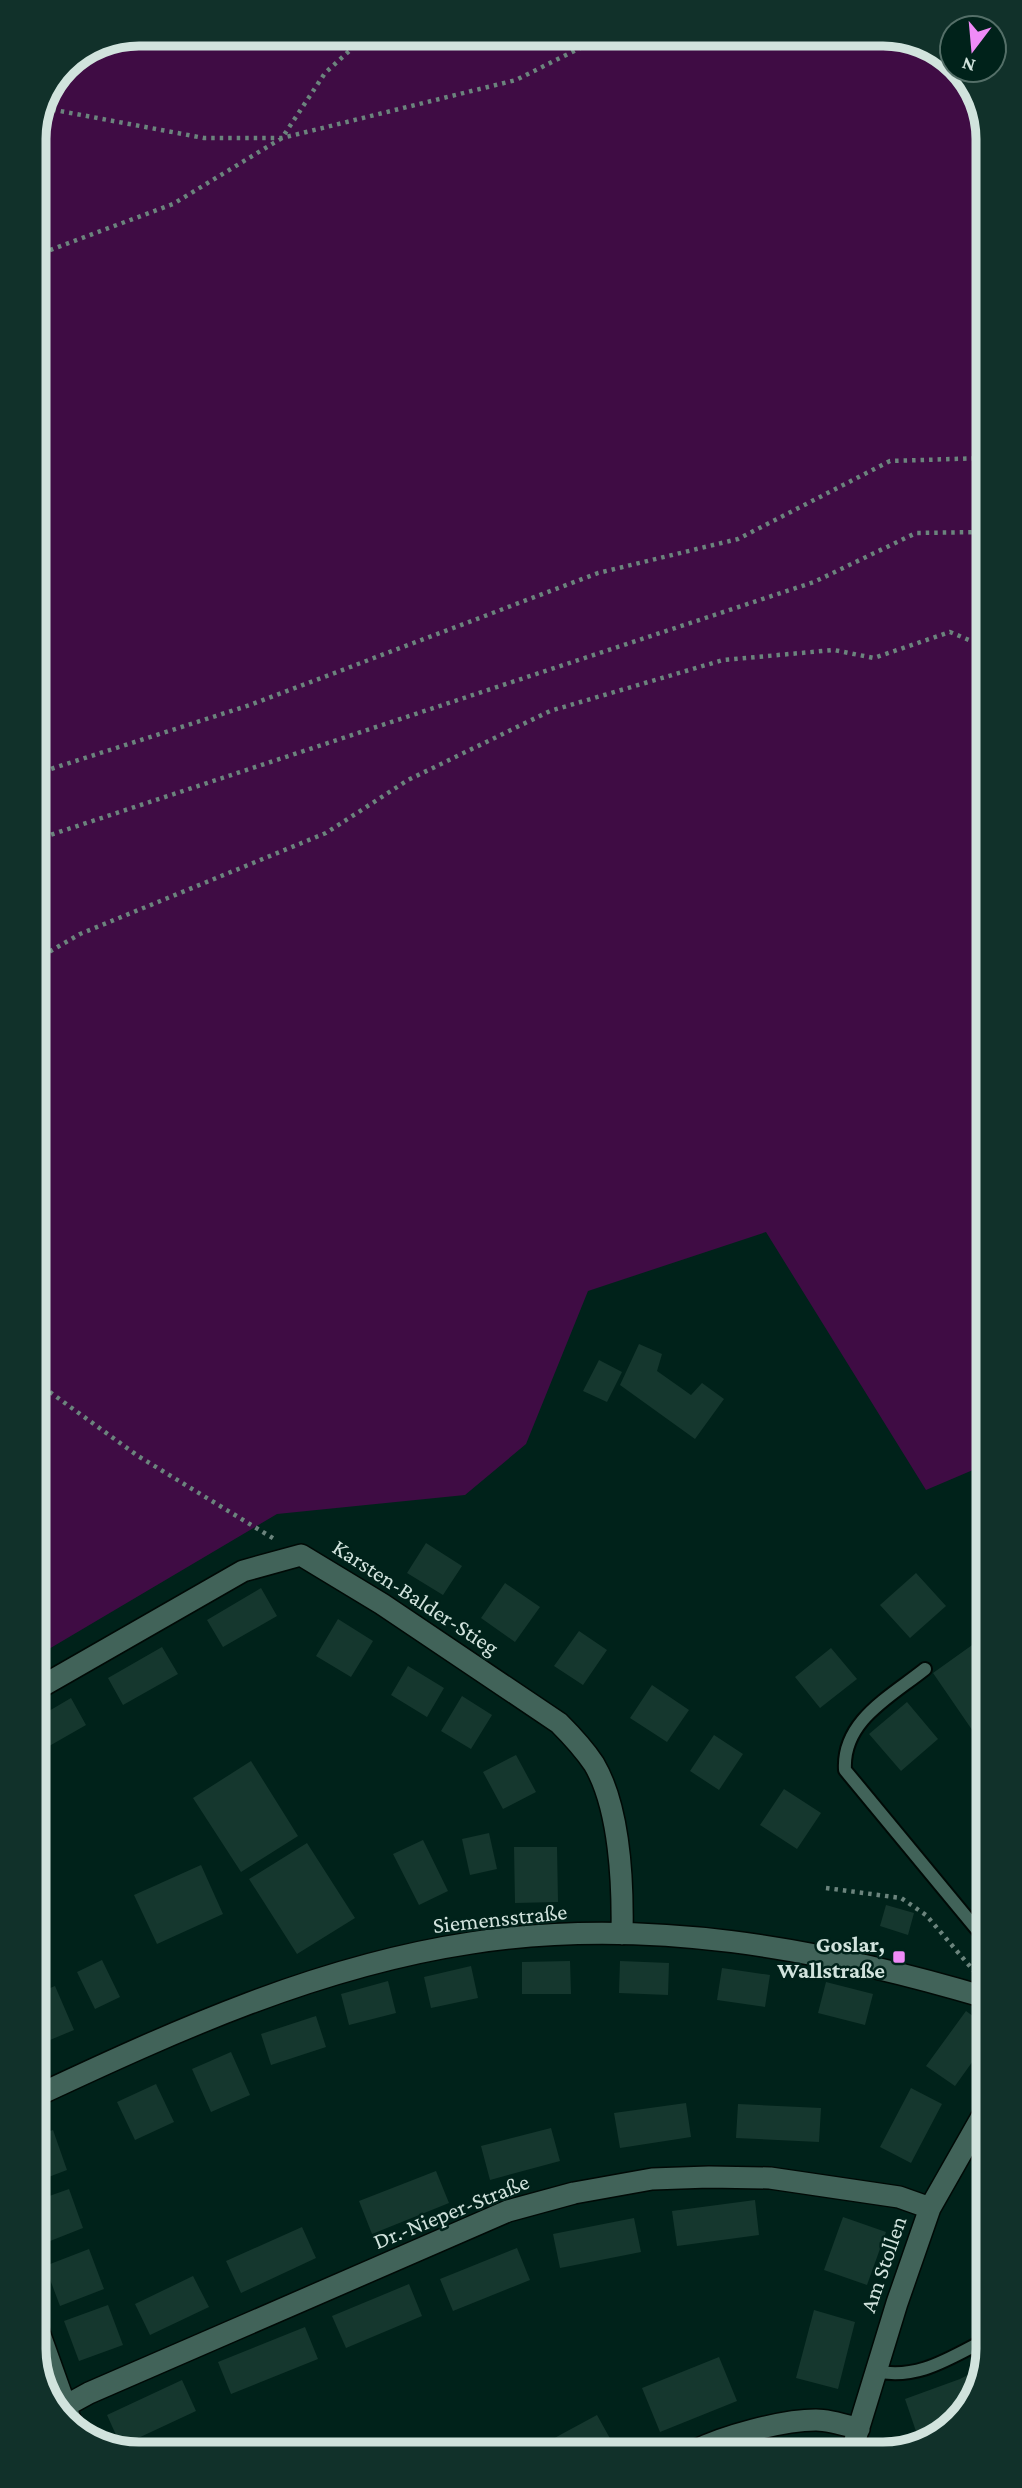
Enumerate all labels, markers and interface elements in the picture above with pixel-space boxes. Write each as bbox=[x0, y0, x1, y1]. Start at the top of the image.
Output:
north arrow bbox=[938, 14, 1008, 84]
text: N bbox=[959, 53, 978, 77]
street label: Karsten-Balder-Stieg bbox=[328, 1534, 504, 1660]
street label: Siemensstraße bbox=[432, 1898, 568, 1938]
place label: Goslar, Wallstraße bbox=[776, 1931, 885, 1983]
marker: Goslar, Wallstraße bbox=[891, 1949, 907, 1965]
street label: Dr.-Nieper-Straße bbox=[369, 2168, 533, 2254]
street label: Am Stollen bbox=[854, 2212, 912, 2316]

